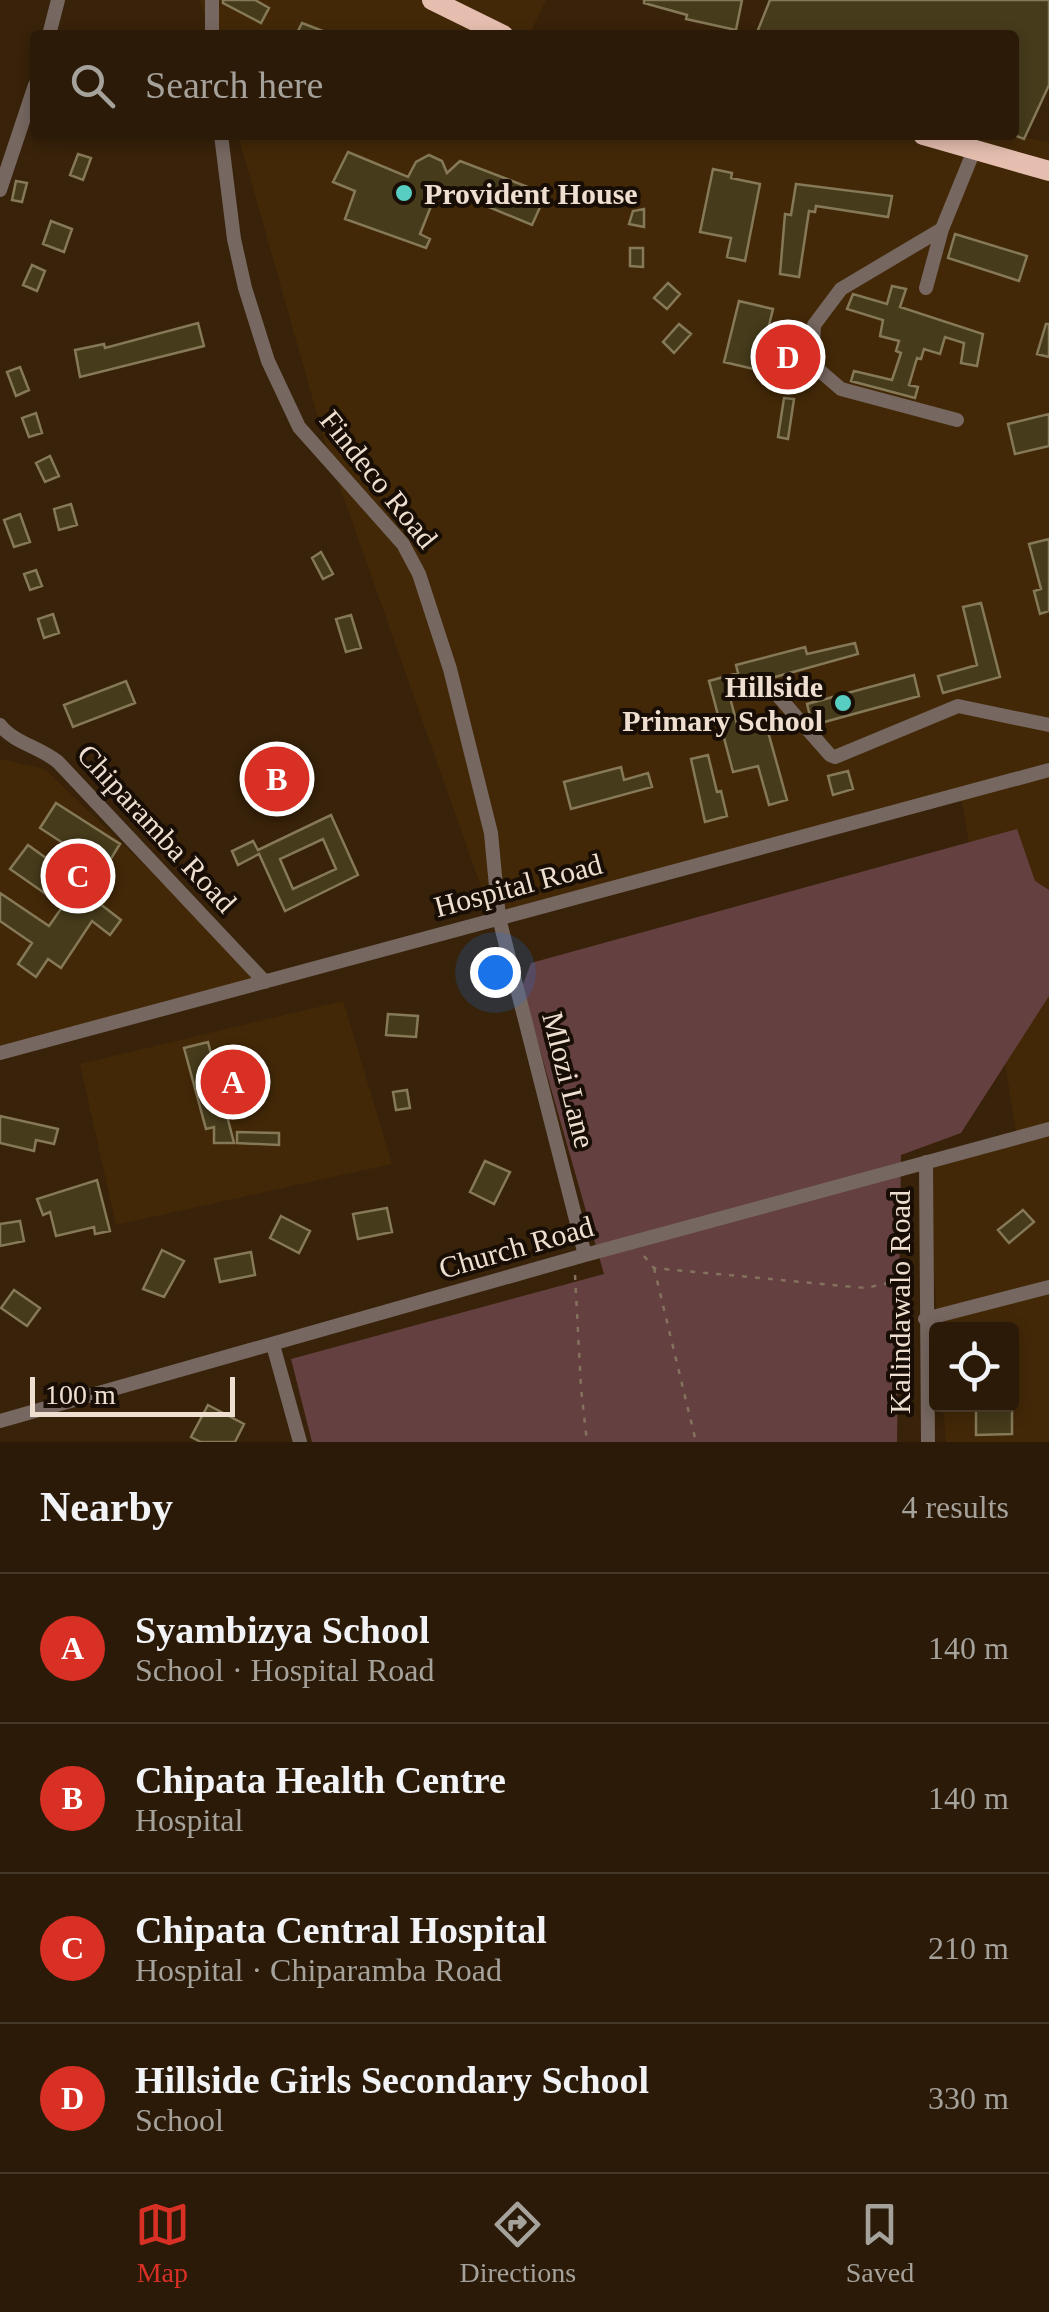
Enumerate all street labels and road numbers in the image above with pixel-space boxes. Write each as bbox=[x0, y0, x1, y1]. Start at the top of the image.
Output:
street label: Findeco Road bbox=[313, 404, 445, 554]
street label: Chiparamba Road bbox=[70, 736, 244, 920]
street label: Hospital Road bbox=[430, 847, 606, 923]
street label: Mlozi Lane bbox=[536, 1009, 602, 1151]
street label: Kalindawalo Road bbox=[883, 1190, 916, 1414]
street label: Church Road bbox=[435, 1209, 597, 1285]

